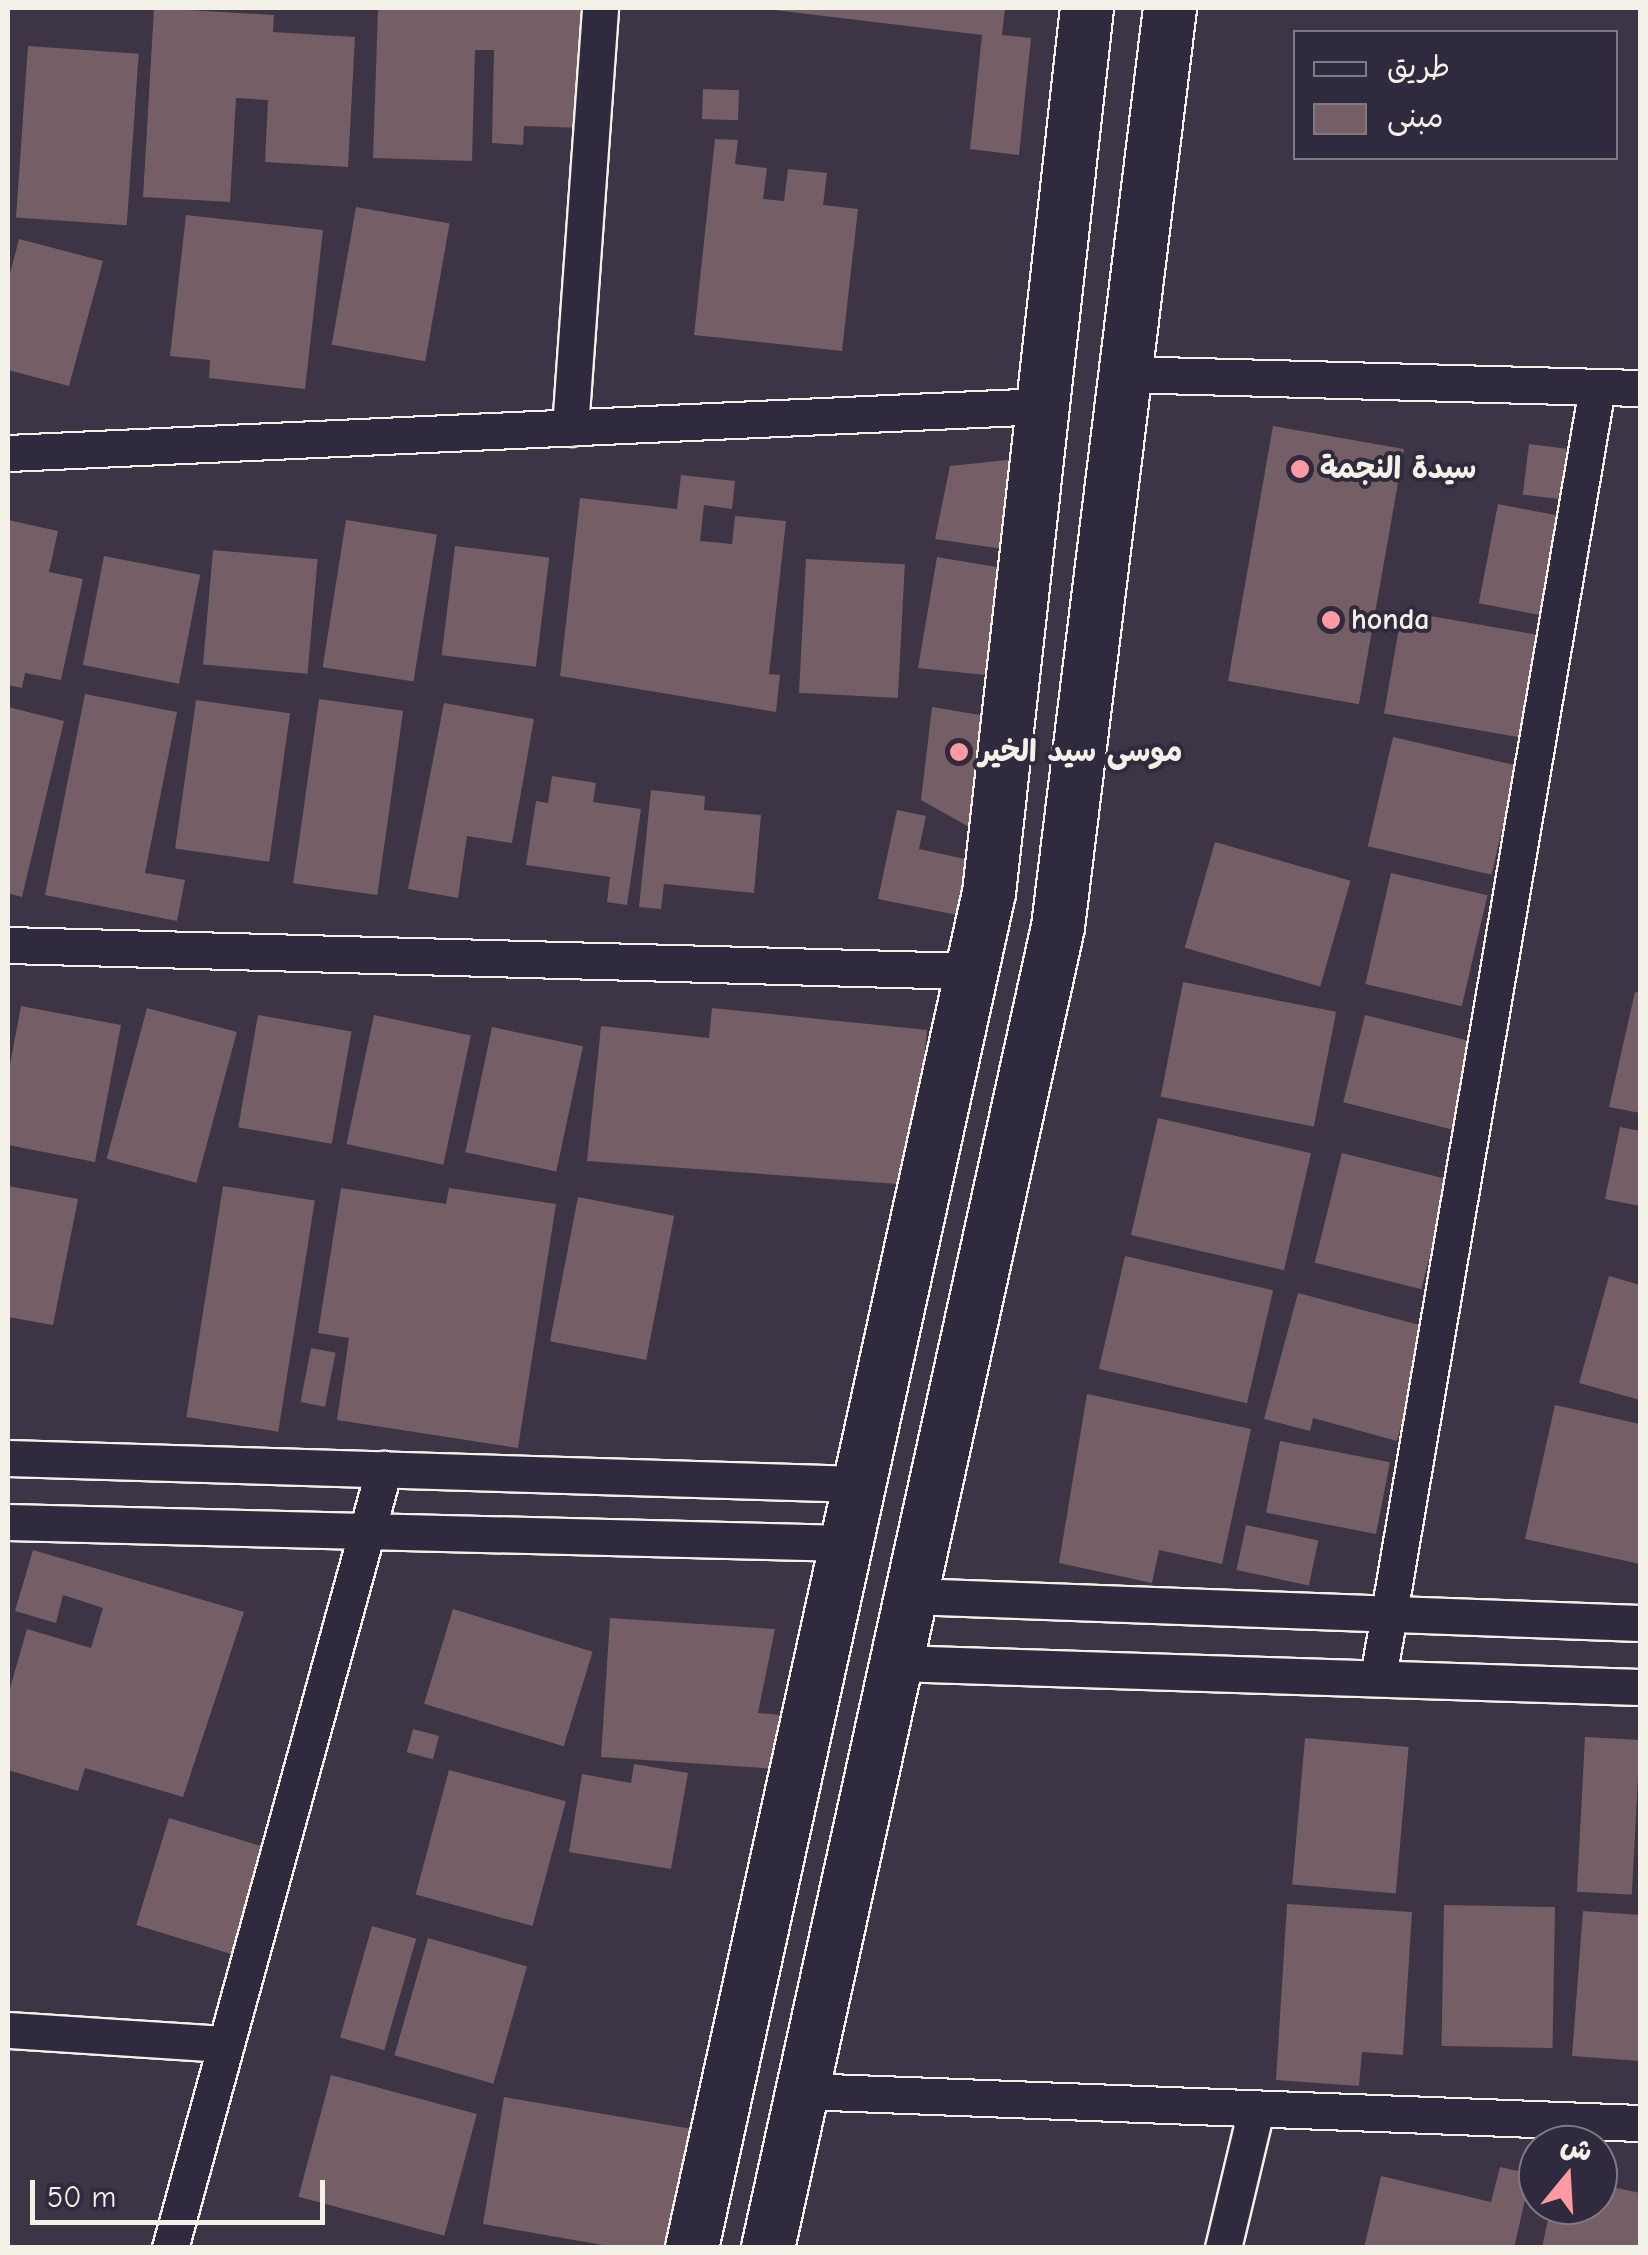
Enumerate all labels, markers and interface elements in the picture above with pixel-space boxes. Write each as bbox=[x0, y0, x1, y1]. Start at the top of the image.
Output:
legend bbox=[1293, 30, 1618, 160]
text: طريق bbox=[1387, 50, 1450, 85]
text: مبنى bbox=[1387, 100, 1443, 135]
place label: سيدة النجمة bbox=[1320, 451, 1476, 487]
marker: سيدة النجمة bbox=[1289, 458, 1311, 480]
place label: honda bbox=[1351, 602, 1430, 638]
marker: honda bbox=[1320, 609, 1342, 631]
place label: موسى سيد الخير bbox=[979, 734, 1183, 770]
marker: موسى سيد الخير bbox=[948, 741, 970, 763]
north arrow bbox=[1518, 2125, 1618, 2225]
text: ش bbox=[1557, 2128, 1596, 2168]
scale bar bbox=[35, 2160, 330, 2222]
text: 50 m bbox=[47, 2180, 116, 2215]

